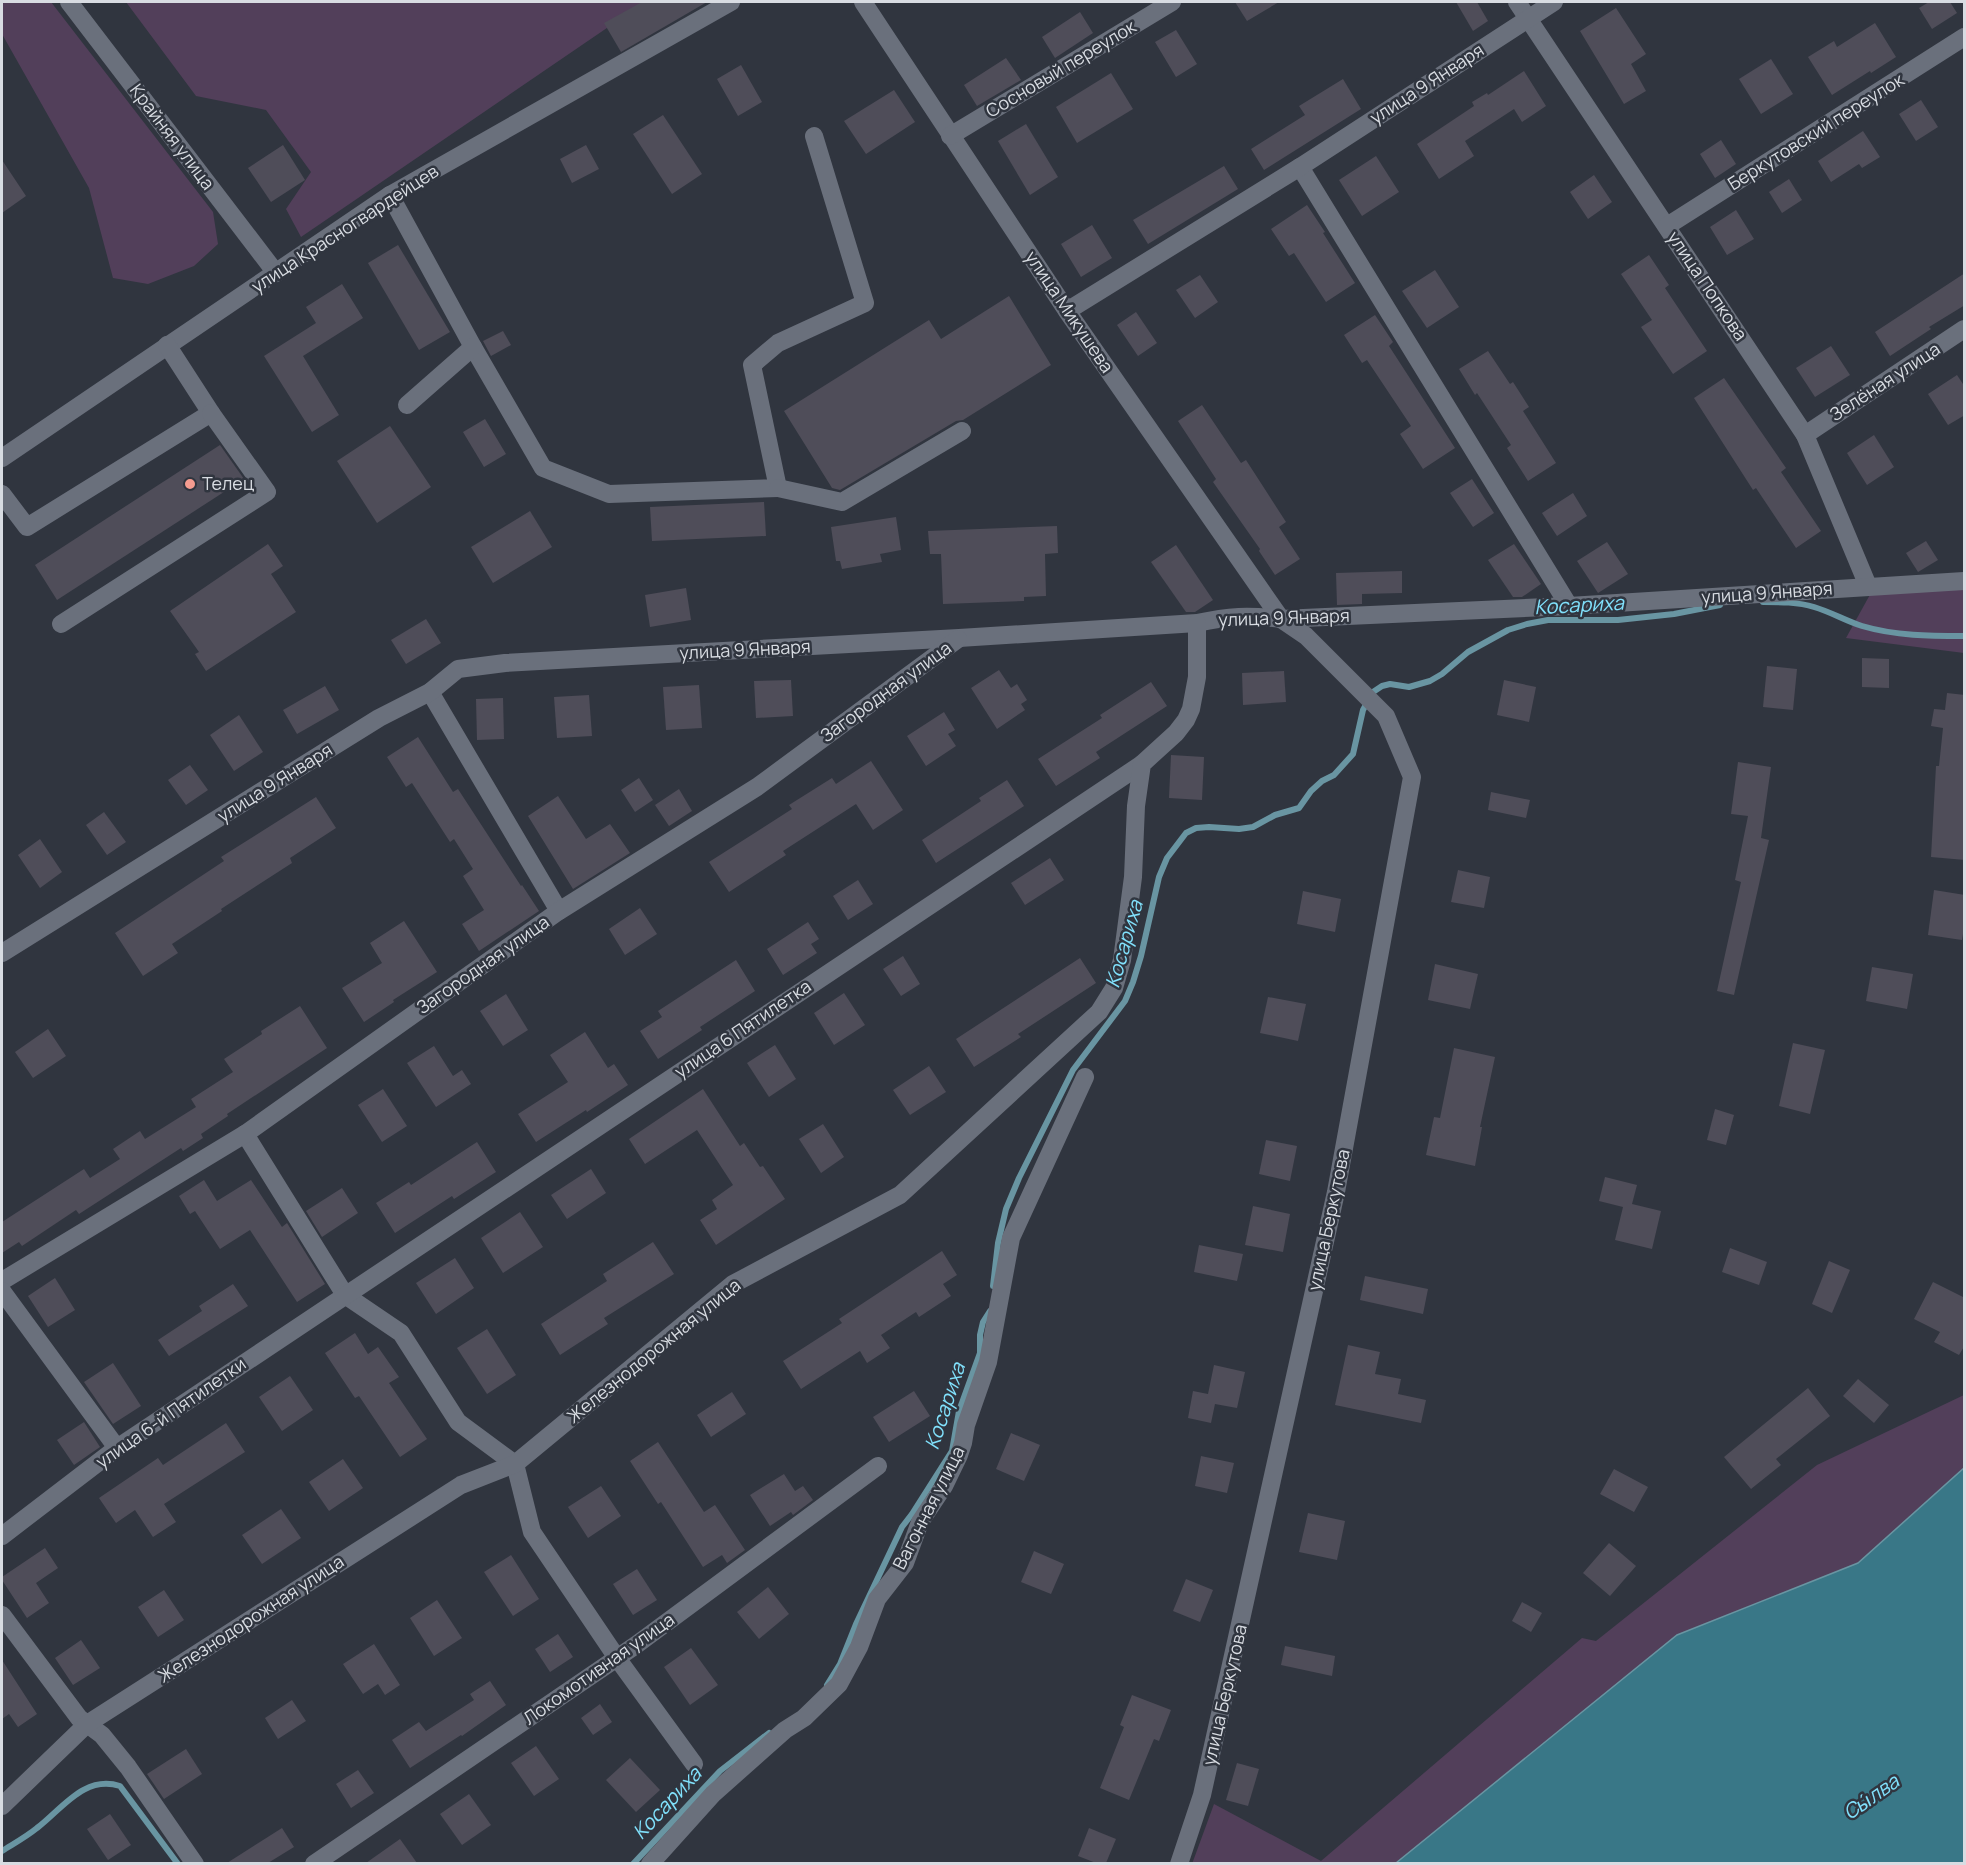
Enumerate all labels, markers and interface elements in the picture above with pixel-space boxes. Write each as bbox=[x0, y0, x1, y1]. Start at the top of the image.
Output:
street label: Сосновый переулок bbox=[981, 13, 1141, 123]
street label: улица 9 Января bbox=[1365, 37, 1488, 129]
street label: Беркутовский переулок bbox=[1723, 66, 1909, 195]
street label: Крайняя улица bbox=[125, 79, 220, 194]
street label: улица Красногвардейцев bbox=[246, 158, 443, 298]
street label: улица Попкова bbox=[1662, 226, 1753, 345]
street label: улица Микушева bbox=[1020, 246, 1119, 377]
street label: Зелёная улица bbox=[1825, 336, 1944, 426]
place label: Телец bbox=[202, 471, 254, 495]
marker: Телец bbox=[183, 477, 197, 491]
street label: улица 9 Января bbox=[1701, 575, 1833, 609]
water label: Косариха bbox=[1534, 589, 1625, 620]
street label: улица 9 Января bbox=[1218, 603, 1350, 631]
street label: улица 9 Января bbox=[679, 634, 811, 664]
street label: Загородная улица bbox=[815, 635, 956, 747]
street label: улица 9 Января bbox=[212, 737, 337, 827]
water label: Косариха bbox=[1098, 896, 1149, 991]
street label: Загородная улица bbox=[411, 909, 553, 1019]
street label: улица 6 Пятилетка bbox=[669, 974, 815, 1083]
street label: улица Беркутова bbox=[1301, 1147, 1355, 1293]
street label: Железнодорожная улица bbox=[561, 1273, 745, 1428]
street label: улица 6-й Пятилетки bbox=[91, 1351, 250, 1473]
water label: Косариха bbox=[918, 1358, 971, 1453]
street label: Вагонная улица bbox=[887, 1442, 970, 1573]
street label: Железнодорожная улица bbox=[153, 1549, 348, 1687]
street label: Локомотивная улица bbox=[518, 1607, 679, 1729]
street label: улица Беркутова bbox=[1196, 1622, 1252, 1768]
water label: Косариха bbox=[626, 1760, 708, 1845]
water label: Сы́лва bbox=[1837, 1767, 1905, 1826]

